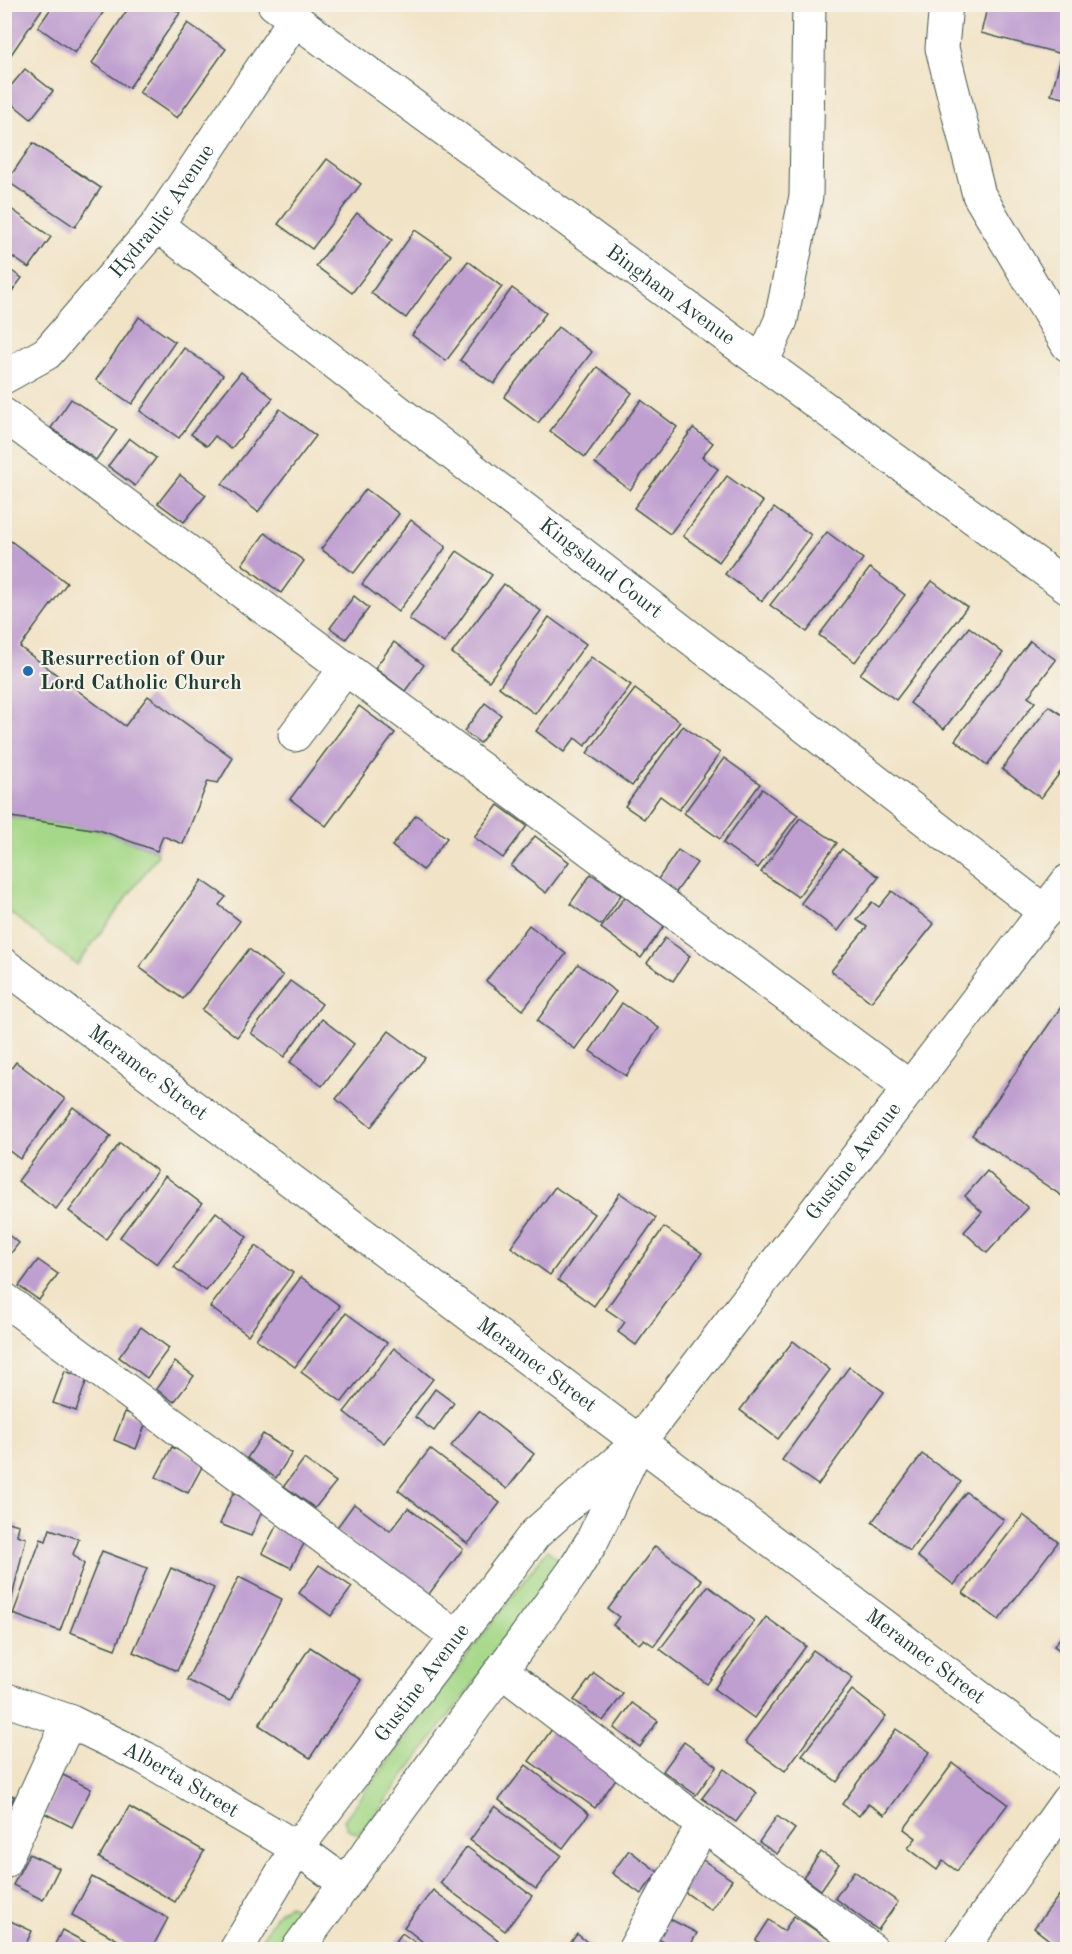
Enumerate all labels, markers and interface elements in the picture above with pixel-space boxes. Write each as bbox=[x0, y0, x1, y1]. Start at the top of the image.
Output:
street label: Hydraulic Avenue bbox=[106, 141, 218, 282]
street label: Bingham Avenue bbox=[602, 241, 739, 349]
street label: Kingsland Court bbox=[535, 514, 666, 622]
place label: Resurrection of Our Lord Catholic Church bbox=[40, 649, 242, 694]
marker: Resurrection of Our Lord Catholic Church bbox=[21, 664, 35, 678]
street label: Meramec Street bbox=[84, 1022, 212, 1125]
street label: Gustine Avenue bbox=[802, 1099, 905, 1224]
street label: Meramec Street bbox=[473, 1313, 600, 1416]
street label: Meramec Street bbox=[862, 1605, 989, 1708]
street label: Gustine Avenue bbox=[371, 1620, 473, 1746]
street label: Alberta Street bbox=[120, 1738, 242, 1822]

